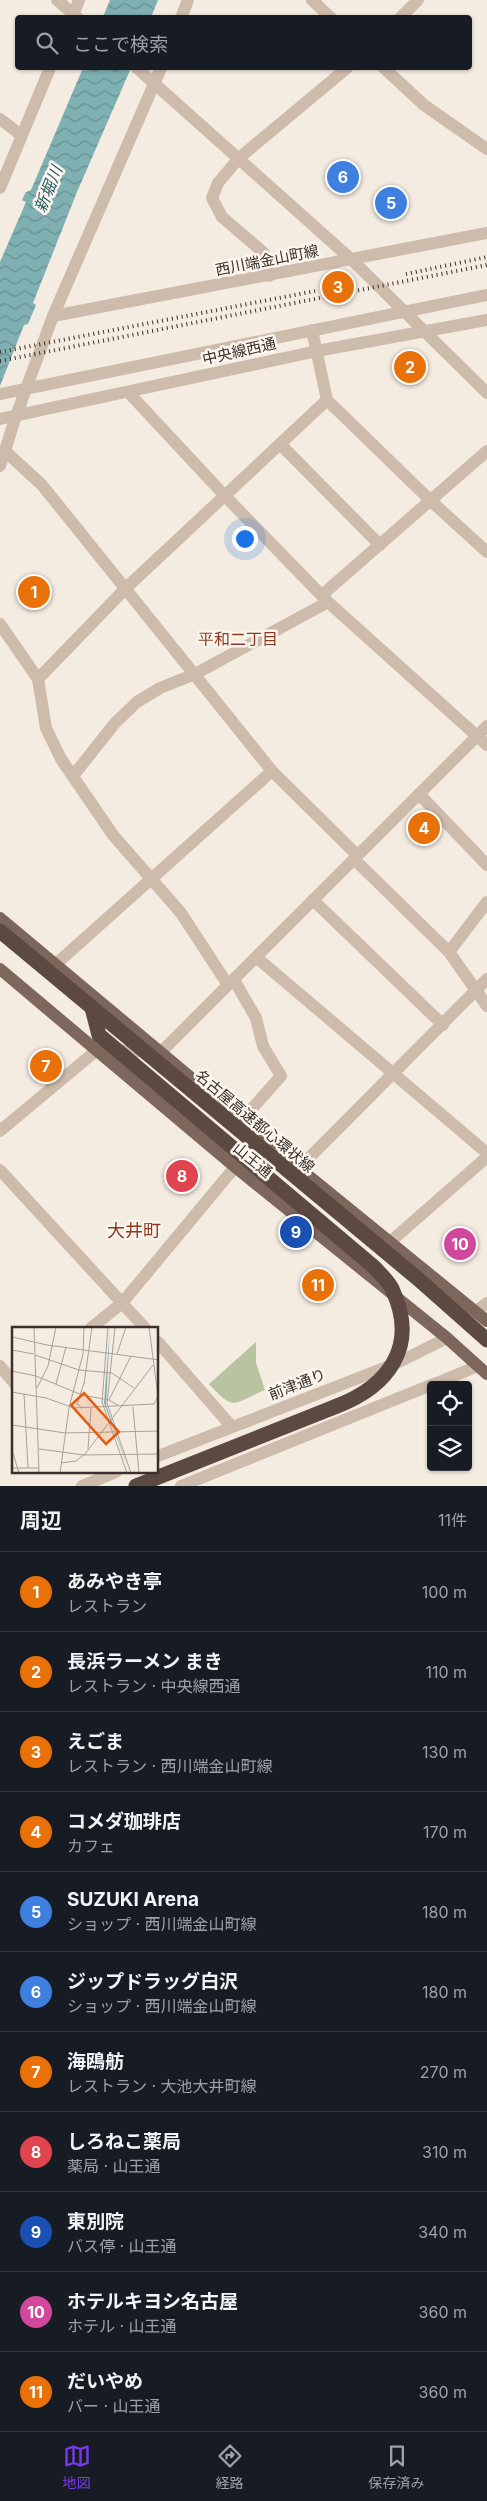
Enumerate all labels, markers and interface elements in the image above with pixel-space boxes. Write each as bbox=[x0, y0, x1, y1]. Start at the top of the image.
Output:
search box bbox=[15, 15, 472, 70]
icon: search bbox=[33, 29, 61, 57]
text: ここで検索 bbox=[73, 33, 168, 56]
pin: 6 bbox=[327, 158, 359, 196]
water label: 新堀川 bbox=[30, 161, 67, 215]
pin: 5 bbox=[375, 184, 407, 222]
street label: 西川端金山町線 bbox=[214, 241, 320, 279]
pin: 3 bbox=[322, 268, 354, 306]
street label: 中央線西通 bbox=[200, 333, 278, 369]
pin: 2 bbox=[394, 348, 426, 386]
your location bbox=[232, 526, 258, 552]
pin: 1 bbox=[18, 573, 50, 611]
district label: 平和二丁目 bbox=[198, 629, 278, 649]
pin: 4 bbox=[408, 809, 440, 847]
pin: 7 bbox=[30, 1047, 62, 1085]
street label: 名古屋高速都心環状線 bbox=[191, 1066, 319, 1176]
street label: 山王通 bbox=[230, 1138, 276, 1182]
pin: 8 bbox=[166, 1157, 198, 1195]
pin: 9 bbox=[280, 1213, 312, 1251]
district label: 大井町 bbox=[107, 1220, 161, 1241]
pin: 10 bbox=[444, 1225, 476, 1263]
pin: 11 bbox=[302, 1266, 334, 1304]
inset map bbox=[12, 1327, 159, 1474]
street label: 前津通り bbox=[266, 1364, 328, 1404]
map controls bbox=[427, 1381, 472, 1471]
button: locate bbox=[427, 1381, 472, 1426]
button: layers bbox=[427, 1426, 472, 1471]
text: 周辺 bbox=[20, 1508, 62, 1533]
text: 11件 bbox=[438, 1510, 467, 1530]
text: あみやき亭 bbox=[67, 1570, 162, 1593]
text: 1 bbox=[33, 1582, 39, 1602]
text: 100 m bbox=[422, 1582, 467, 1602]
text: レストラン bbox=[67, 1596, 147, 1616]
text: 長浜ラーメン まき bbox=[67, 1650, 223, 1673]
text: 2 bbox=[31, 1662, 41, 1682]
text: 110 m bbox=[425, 1662, 467, 1682]
text: レストラン · 中央線西通 bbox=[67, 1676, 241, 1696]
text: えごま bbox=[67, 1730, 124, 1753]
text: 3 bbox=[31, 1742, 41, 1762]
text: 130 m bbox=[422, 1742, 467, 1762]
text: レストラン · 西川端金山町線 bbox=[67, 1756, 273, 1776]
text: コメダ珈琲店 bbox=[67, 1810, 181, 1833]
text: 4 bbox=[31, 1822, 41, 1842]
text: 170 m bbox=[423, 1822, 467, 1842]
text: カフェ bbox=[67, 1836, 115, 1856]
text: SUZUKI Arena bbox=[67, 1888, 199, 1911]
text: 5 bbox=[31, 1902, 41, 1922]
text: 180 m bbox=[422, 1902, 467, 1922]
text: ショップ · 西川端金山町線 bbox=[67, 1914, 257, 1934]
text: ジップドラッグ白沢 bbox=[67, 1970, 238, 1993]
text: 6 bbox=[31, 1982, 41, 2002]
text: 180 m bbox=[422, 1982, 467, 2002]
text: ショップ · 西川端金山町線 bbox=[67, 1996, 257, 2016]
text: 海鴎舫 bbox=[67, 2050, 124, 2073]
text: 7 bbox=[31, 2062, 41, 2082]
text: 270 m bbox=[420, 2062, 467, 2082]
text: レストラン · 大池大井町線 bbox=[67, 2076, 257, 2096]
text: しろねこ薬局 bbox=[67, 2130, 181, 2153]
text: 8 bbox=[31, 2142, 41, 2162]
text: 310 m bbox=[422, 2142, 467, 2162]
text: 薬局 · 山王通 bbox=[67, 2156, 161, 2176]
text: 東別院 bbox=[67, 2210, 124, 2233]
text: 9 bbox=[31, 2222, 41, 2242]
text: 340 m bbox=[418, 2222, 467, 2242]
text: バス停 · 山王通 bbox=[67, 2236, 177, 2256]
text: ホテルキヨシ名古屋 bbox=[67, 2290, 238, 2313]
text: 10 bbox=[27, 2302, 45, 2322]
text: 360 m bbox=[419, 2302, 467, 2322]
text: ホテル · 山王通 bbox=[67, 2316, 177, 2336]
text: だいやめ bbox=[67, 2370, 143, 2393]
text: 11 bbox=[29, 2382, 43, 2402]
text: 360 m bbox=[419, 2382, 467, 2402]
text: バー · 山王通 bbox=[67, 2396, 161, 2416]
tab: 地図 bbox=[63, 2442, 91, 2492]
tab: 経路 bbox=[216, 2442, 244, 2492]
tab: 保存済み bbox=[369, 2442, 425, 2492]

